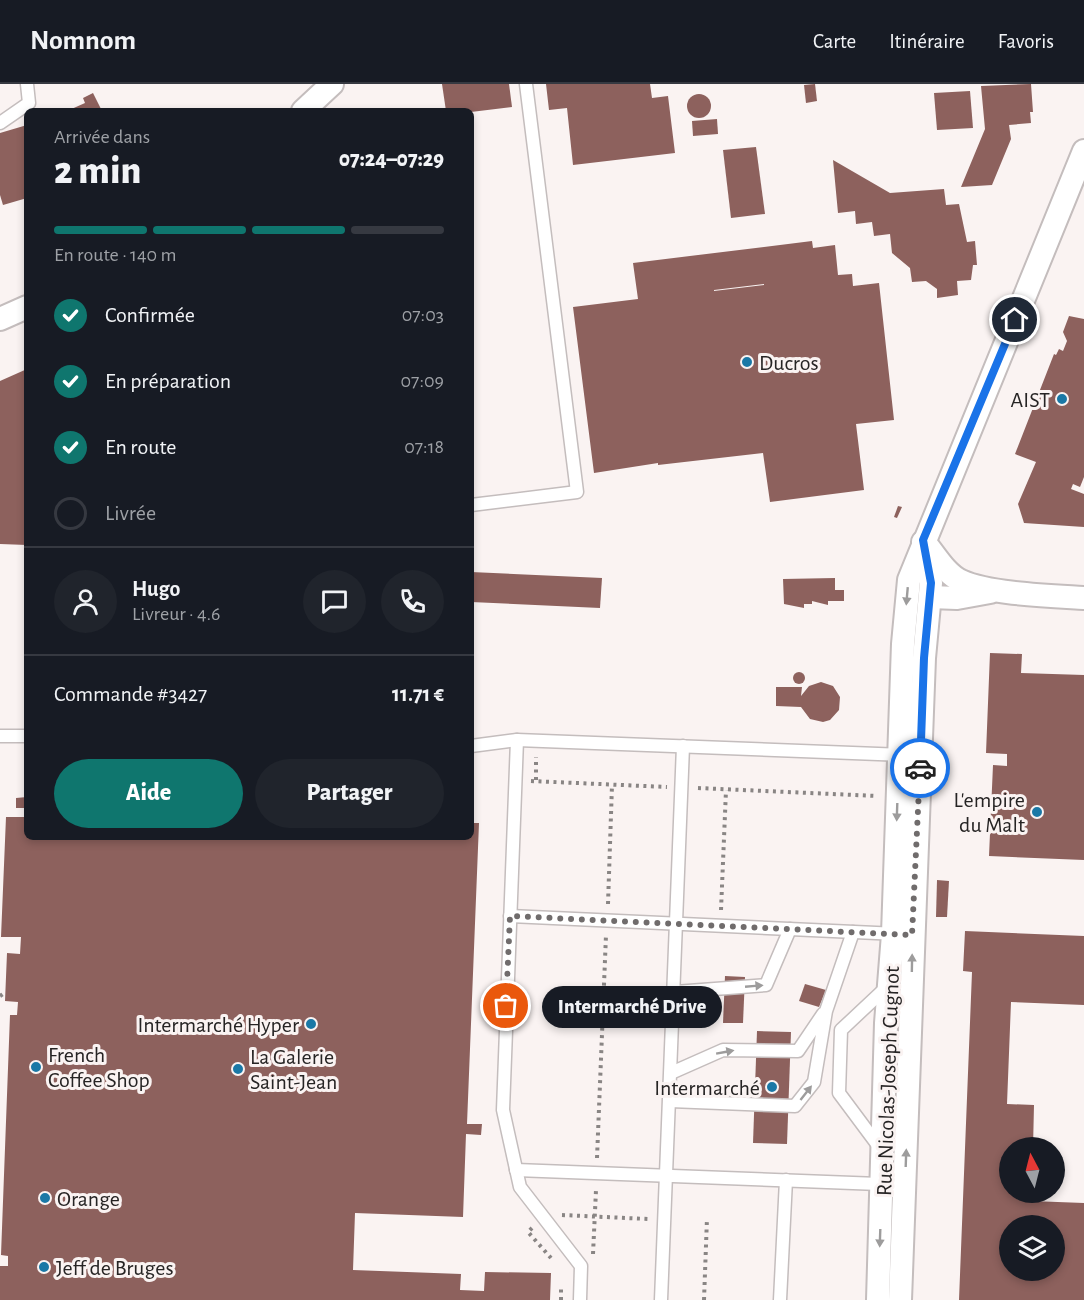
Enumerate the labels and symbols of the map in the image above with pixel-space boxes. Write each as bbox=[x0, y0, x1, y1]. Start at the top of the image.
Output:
pin bbox=[989, 294, 1040, 345]
place label: Ducros bbox=[759, 352, 819, 374]
marker: Ducros bbox=[740, 355, 754, 369]
place label: AIST bbox=[1011, 389, 1050, 411]
marker: AIST bbox=[1055, 392, 1069, 406]
one-way arrow bbox=[902, 587, 912, 606]
courier bbox=[890, 738, 950, 798]
place label: L'empire du Malt bbox=[954, 789, 1025, 836]
one-way arrow bbox=[893, 803, 902, 822]
marker: L'empire du Malt bbox=[1030, 805, 1044, 819]
one-way arrow bbox=[907, 953, 917, 972]
street label: Rue Nicolas-Joseph Cugnot bbox=[873, 966, 903, 1196]
pin bbox=[480, 980, 531, 1031]
one-way arrow bbox=[744, 981, 763, 991]
callout: Intermarché Drive bbox=[542, 985, 722, 1027]
place label: Intermarché Hyper bbox=[137, 1014, 299, 1036]
marker: Intermarché Hyper bbox=[304, 1017, 318, 1031]
place label: French Coffee Shop bbox=[48, 1044, 150, 1091]
place label: La Galerie Saint-Jean bbox=[250, 1046, 337, 1093]
one-way arrow bbox=[716, 1047, 735, 1056]
marker: French Coffee Shop bbox=[29, 1060, 43, 1074]
marker: La Galerie Saint-Jean bbox=[231, 1062, 245, 1076]
place label: Intermarché bbox=[654, 1077, 760, 1099]
marker: Intermarché bbox=[765, 1080, 779, 1094]
one-way arrow bbox=[799, 1085, 812, 1101]
north arrow bbox=[999, 1137, 1065, 1203]
one-way arrow bbox=[901, 1148, 910, 1167]
place label: Orange bbox=[57, 1188, 120, 1210]
marker: Orange bbox=[38, 1191, 52, 1205]
one-way arrow bbox=[876, 1228, 885, 1247]
place label: Jeff de Bruges bbox=[56, 1257, 174, 1279]
marker: Jeff de Bruges bbox=[37, 1260, 51, 1274]

